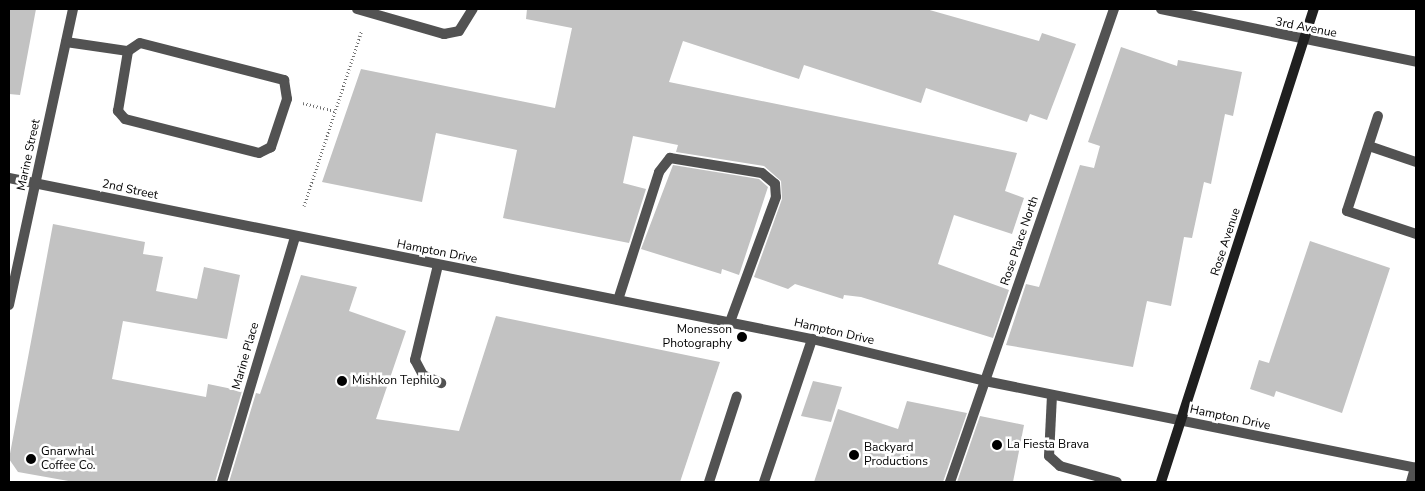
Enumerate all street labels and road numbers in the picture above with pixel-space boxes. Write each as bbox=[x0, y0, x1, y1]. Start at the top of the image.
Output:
street label: 3rd Avenue bbox=[1274, 15, 1338, 41]
street label: Marine Street bbox=[14, 118, 44, 192]
street label: 2nd Street bbox=[101, 177, 159, 203]
street label: Rose Place North bbox=[998, 195, 1042, 287]
street label: Rose Avenue bbox=[1208, 206, 1244, 278]
street label: Hampton Drive bbox=[395, 237, 479, 267]
street label: Hampton Drive bbox=[792, 316, 876, 348]
street label: Marine Place bbox=[230, 321, 262, 391]
street label: Hampton Drive bbox=[1188, 402, 1272, 434]

